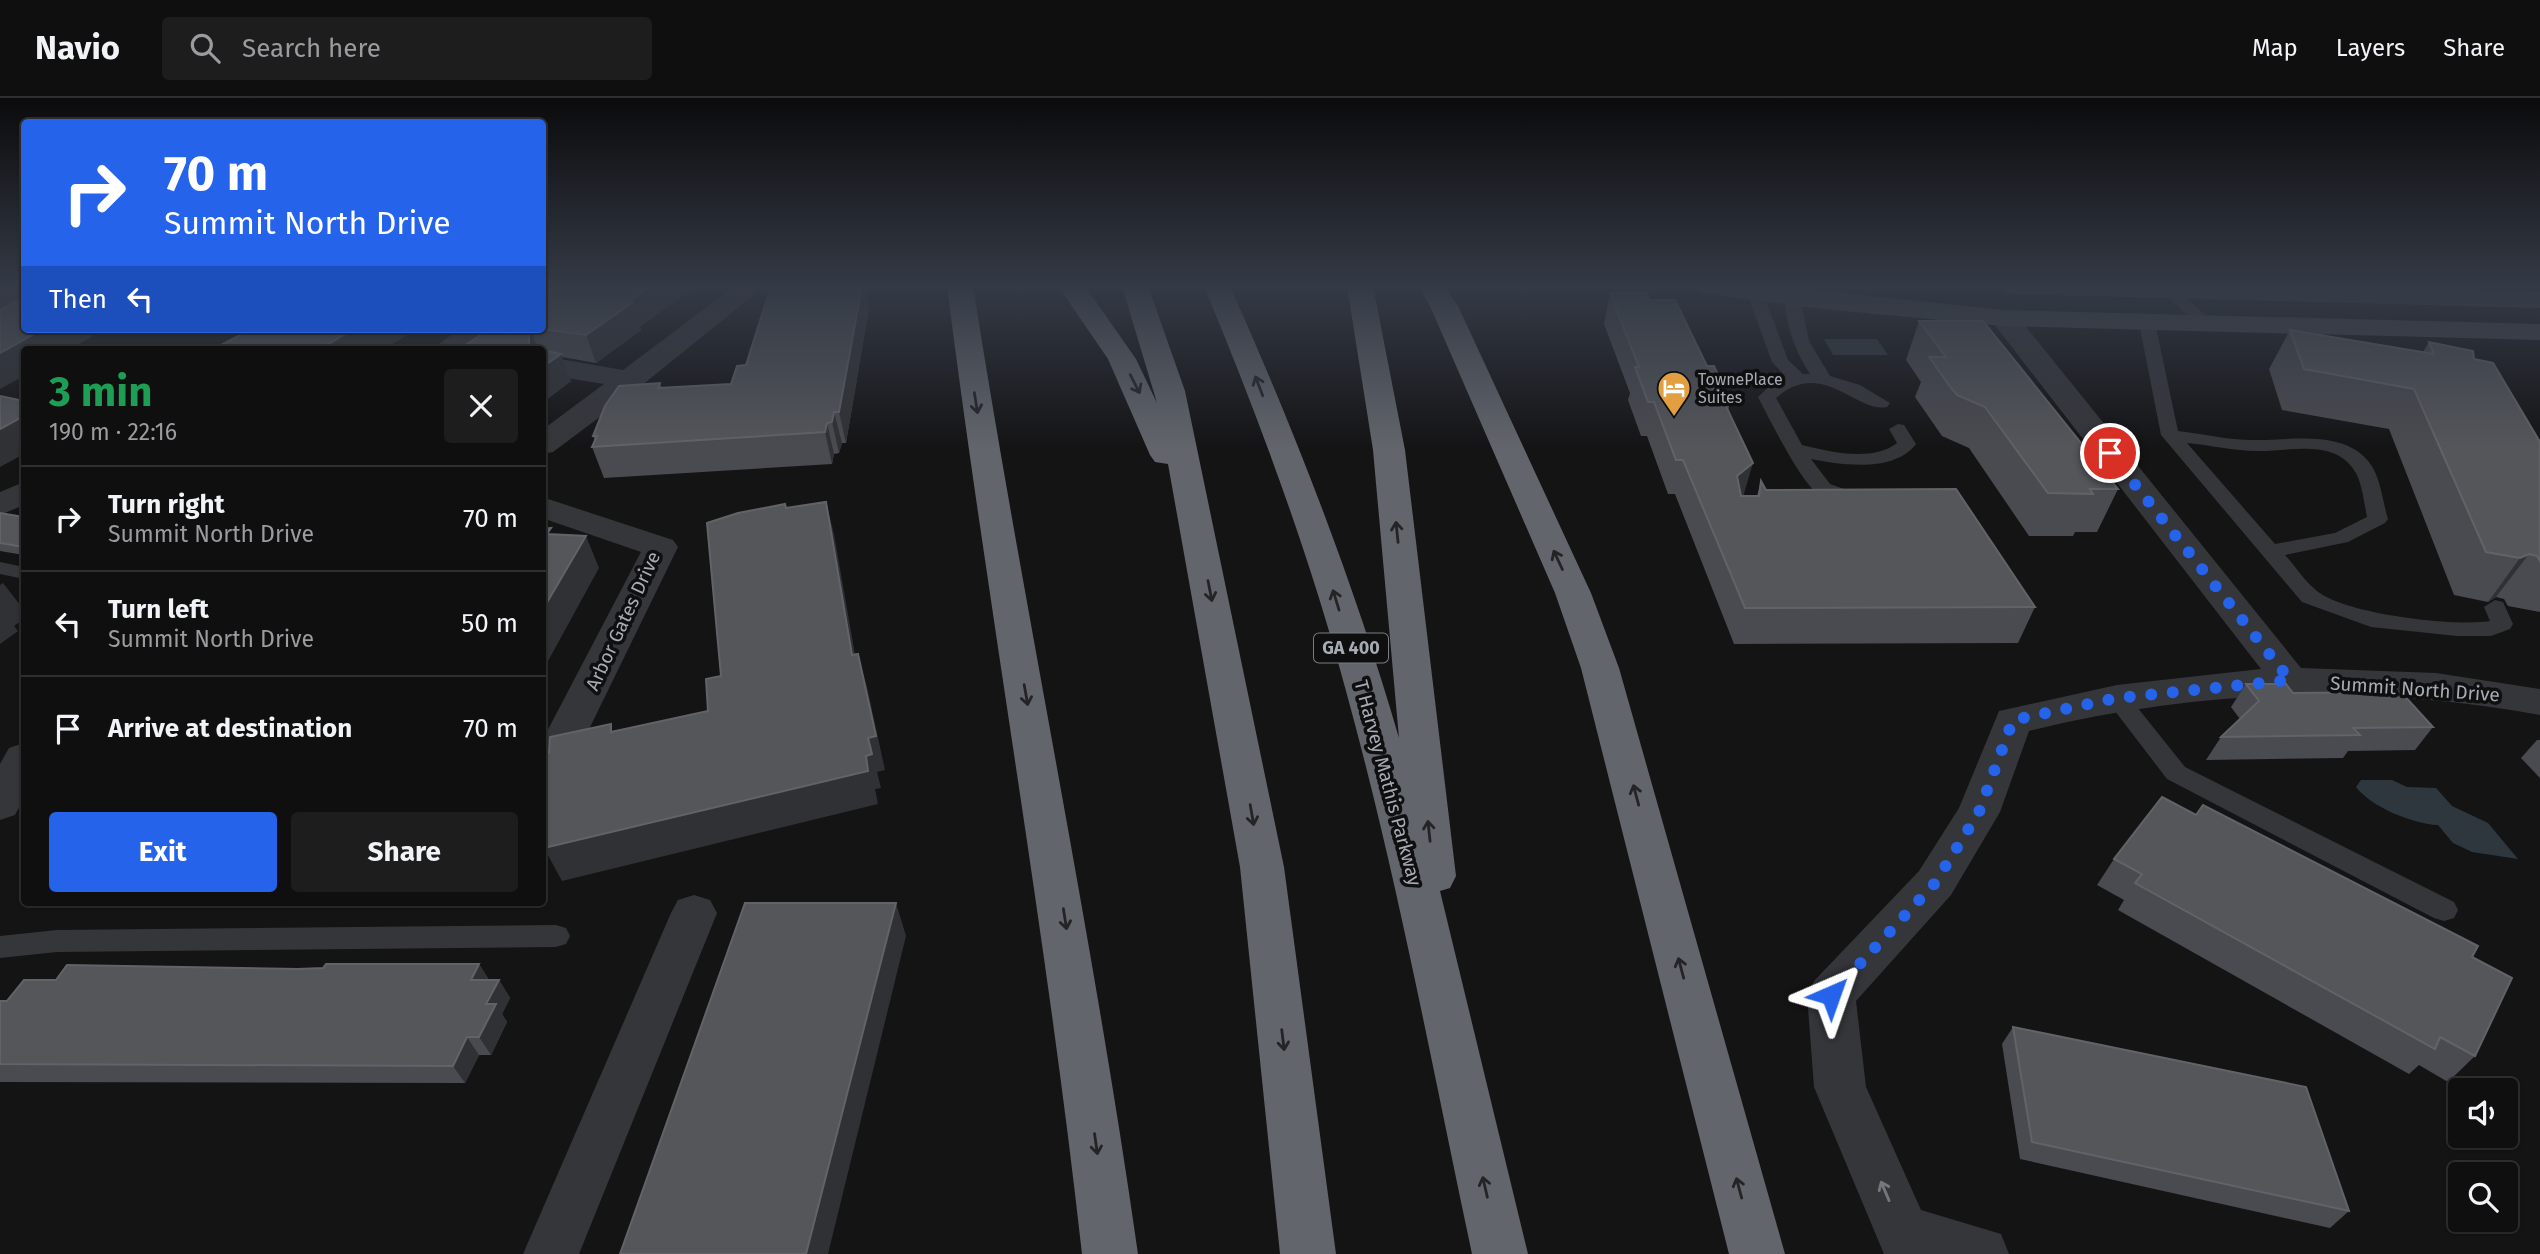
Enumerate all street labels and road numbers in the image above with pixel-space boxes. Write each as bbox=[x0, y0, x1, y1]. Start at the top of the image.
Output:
street label: Arbor Gates Drive bbox=[581, 548, 665, 694]
road number: GA 400 bbox=[1314, 634, 1388, 662]
street label: Summit North Drive bbox=[2329, 672, 2501, 706]
street label: T Harvey Mathis Parkway bbox=[1349, 678, 1427, 889]

